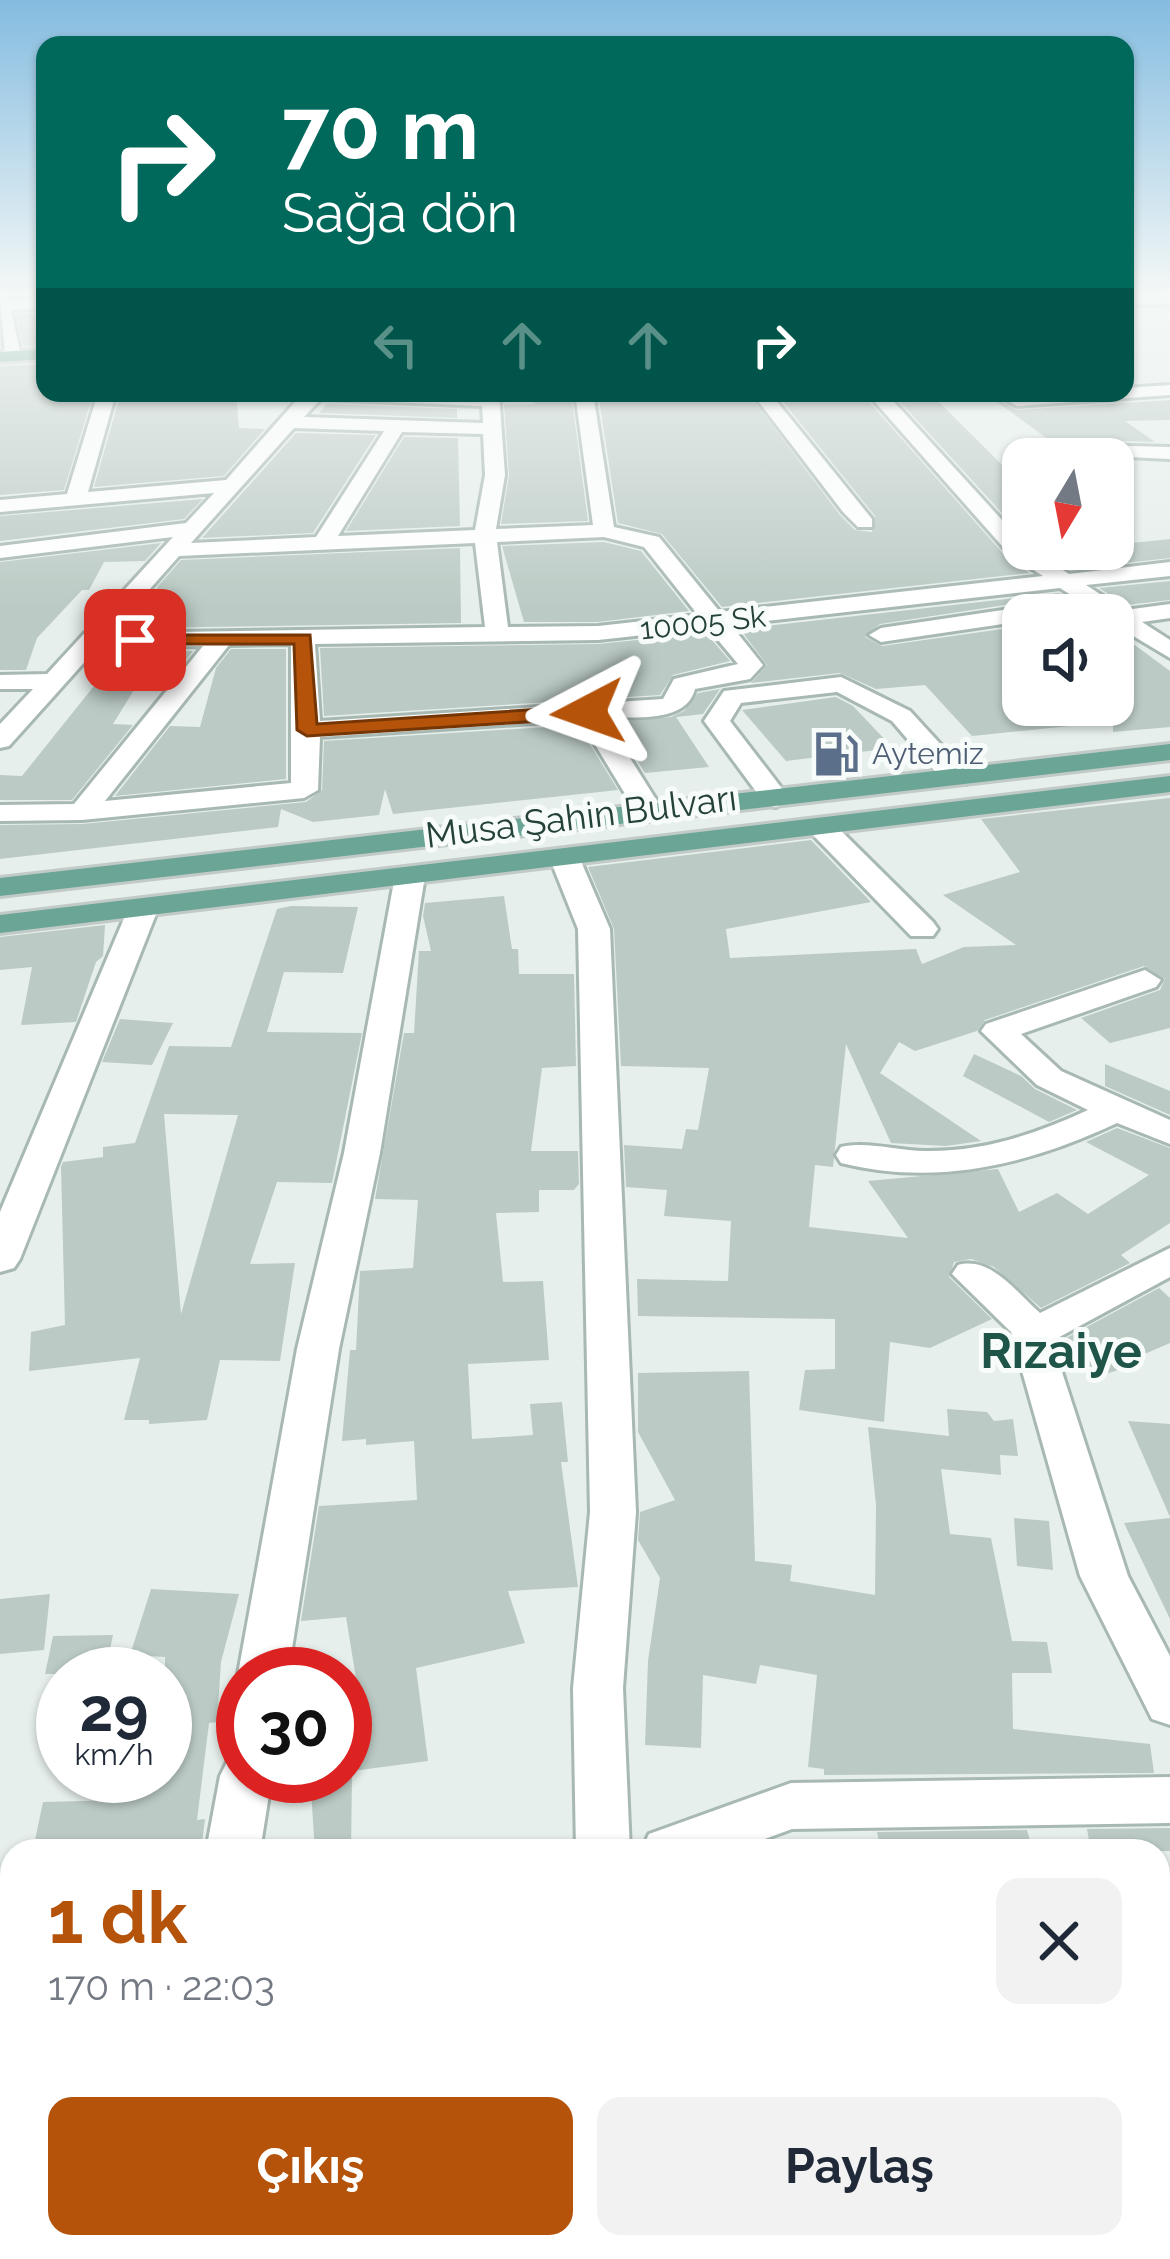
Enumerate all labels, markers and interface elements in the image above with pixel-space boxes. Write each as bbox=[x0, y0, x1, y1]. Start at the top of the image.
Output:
text: 70 m bbox=[282, 80, 479, 179]
icon: right bbox=[84, 84, 240, 240]
text: Sağa dön bbox=[282, 181, 518, 245]
icon: left bbox=[363, 312, 429, 378]
icon: ahead bbox=[489, 312, 555, 378]
icon: ahead bbox=[615, 312, 681, 378]
icon: right bbox=[741, 312, 807, 378]
north arrow bbox=[1002, 438, 1134, 570]
map controls bbox=[1002, 438, 1134, 726]
pin bbox=[84, 589, 186, 691]
button: sound bbox=[1002, 594, 1134, 726]
street label: 10005 Sk bbox=[638, 599, 768, 646]
icon: arrive bbox=[102, 607, 168, 673]
position arrow bbox=[525, 649, 651, 775]
fuel station icon: Aytemiz bbox=[811, 729, 861, 779]
place label: Aytemiz bbox=[872, 736, 984, 771]
street label: Musa Şahin Bulvarı bbox=[423, 776, 739, 856]
district label: Rızaiye bbox=[980, 1323, 1142, 1379]
speed limit sign: 30 bbox=[216, 1647, 372, 1803]
text: 29 bbox=[79, 1675, 149, 1745]
text: km/h bbox=[74, 1737, 154, 1772]
text: 1 dk bbox=[48, 1875, 187, 1960]
button: close bbox=[996, 1878, 1122, 2004]
text: 170 m · 22:03 bbox=[48, 1963, 275, 2009]
button: Çıkış bbox=[48, 2097, 573, 2235]
button: Paylaş bbox=[597, 2097, 1122, 2235]

